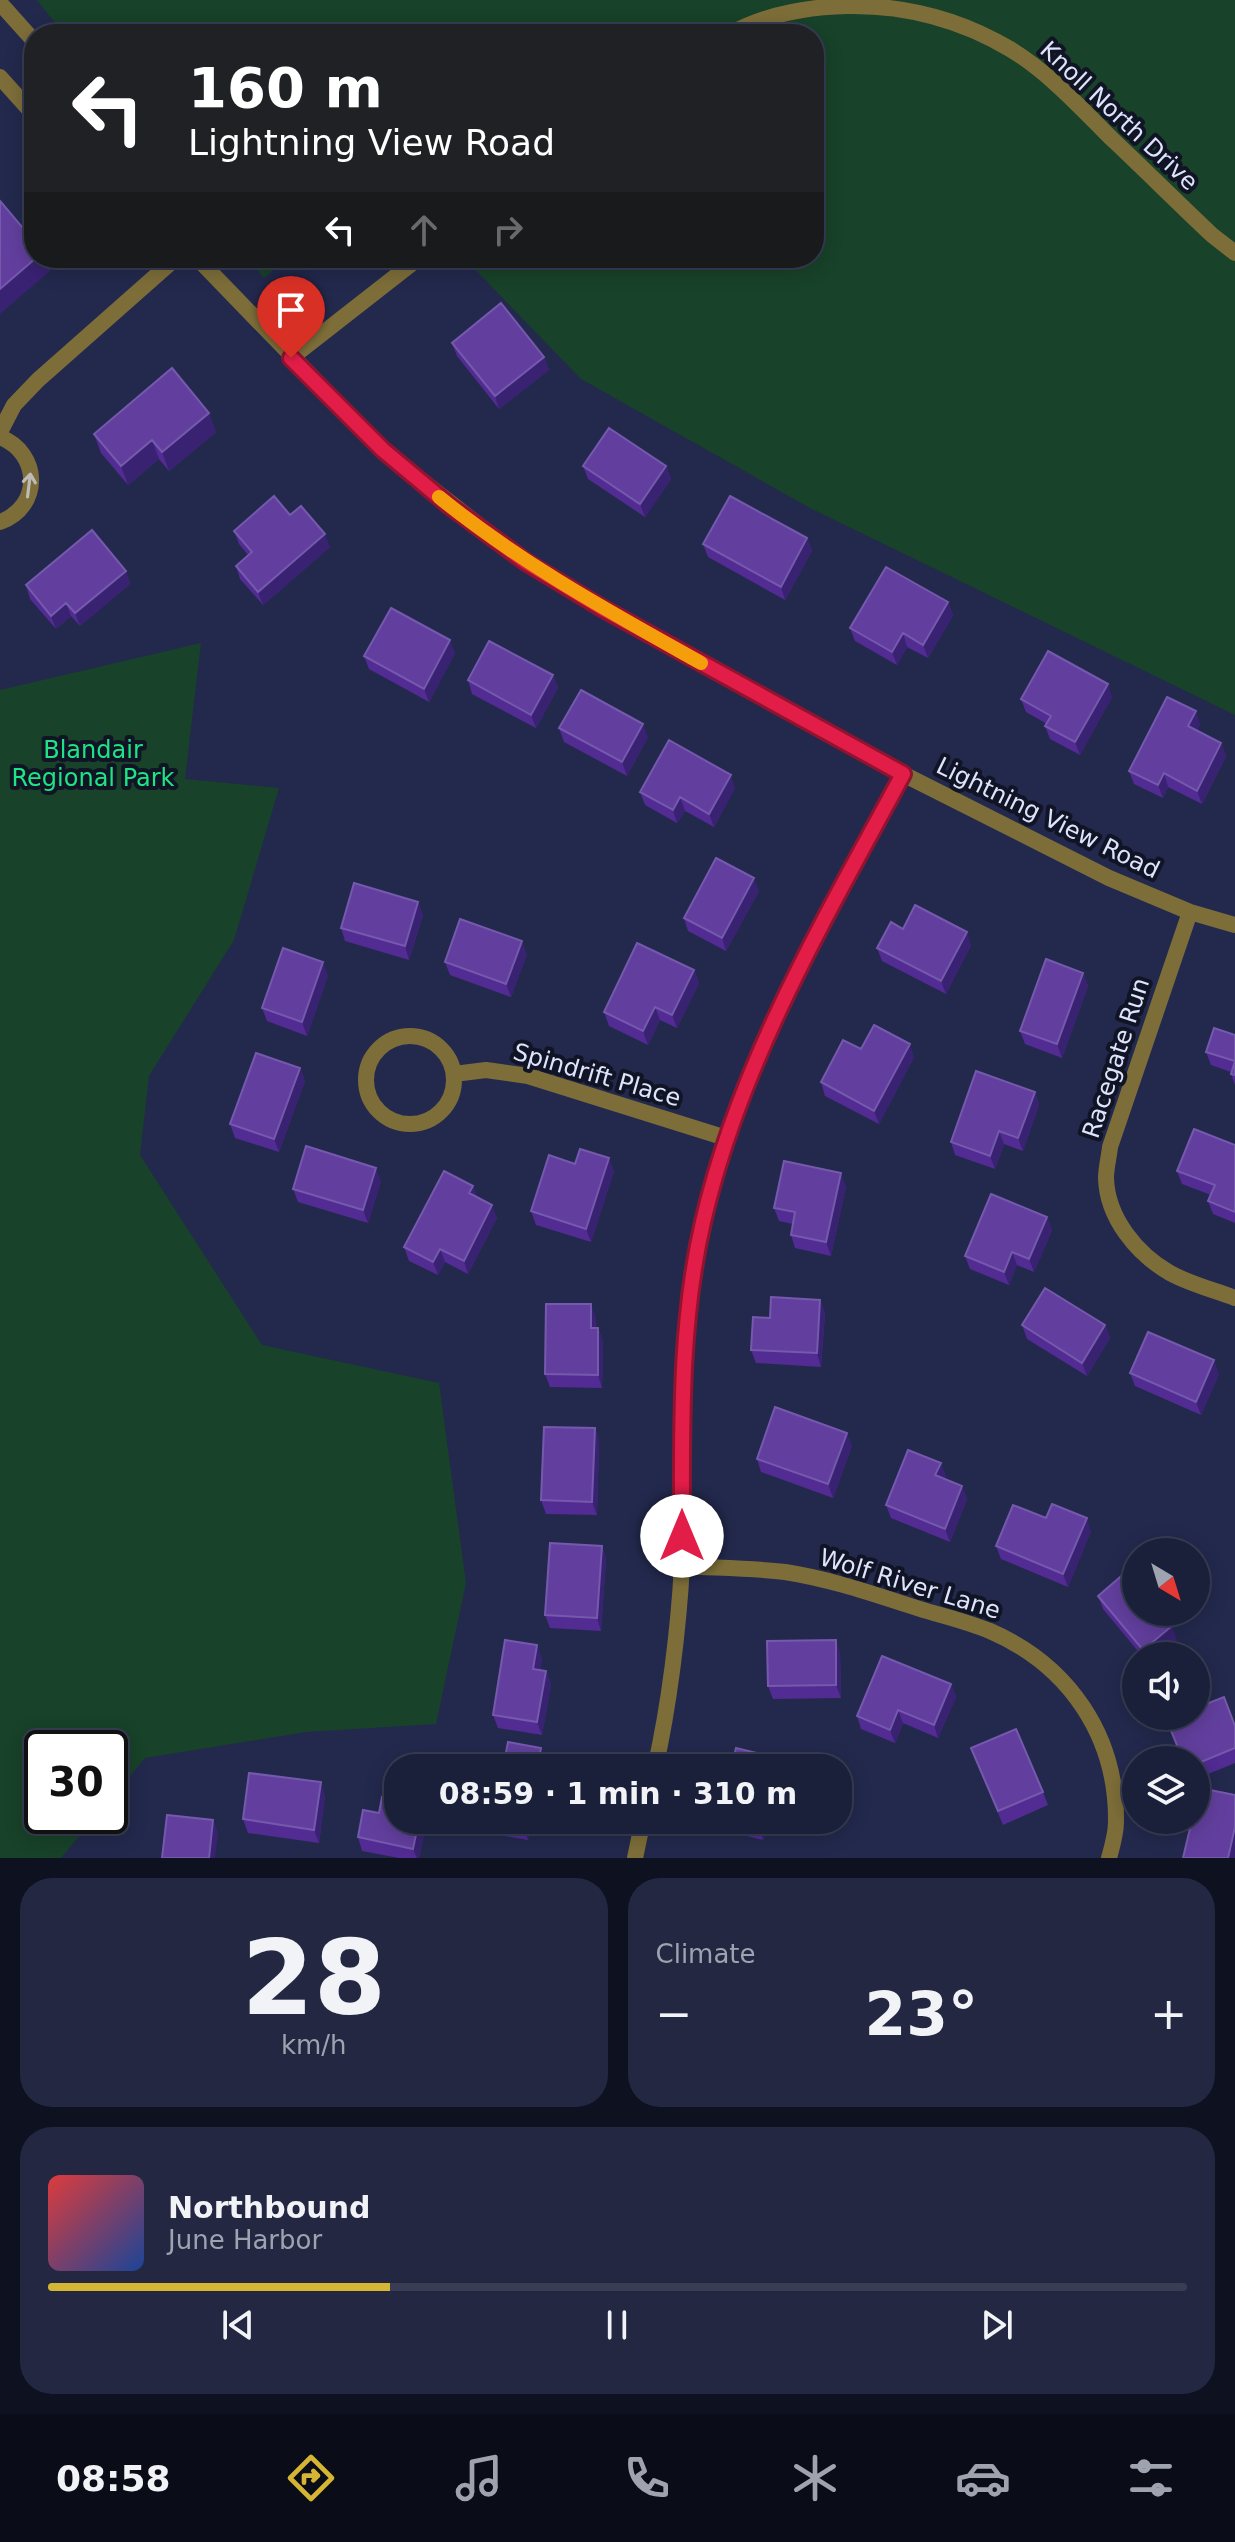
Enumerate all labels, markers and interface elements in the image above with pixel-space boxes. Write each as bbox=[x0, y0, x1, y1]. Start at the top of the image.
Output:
street label: Knoll North Drive bbox=[1034, 36, 1204, 196]
text: 160 m bbox=[188, 55, 383, 120]
icon: left bbox=[56, 56, 160, 160]
text: Lightning View Road bbox=[188, 122, 555, 163]
icon: left bbox=[318, 208, 362, 252]
icon: ahead bbox=[402, 208, 446, 252]
icon: right bbox=[486, 208, 530, 252]
pin bbox=[257, 276, 325, 358]
icon: arrive bbox=[269, 288, 313, 332]
one-way arrow bbox=[22, 473, 37, 499]
park label: Blandair Regional Park bbox=[11, 736, 175, 792]
street label: Lightning View Road bbox=[932, 752, 1164, 884]
street label: Racegate Run bbox=[1077, 974, 1155, 1142]
street label: Spindrift Place bbox=[510, 1038, 684, 1112]
position arrow bbox=[640, 1494, 724, 1578]
north arrow bbox=[1122, 1538, 1210, 1626]
map controls bbox=[1122, 1538, 1210, 1834]
street label: Wolf River Lane bbox=[816, 1543, 1004, 1625]
button: sound bbox=[1122, 1642, 1210, 1730]
speed limit sign: 30 bbox=[24, 1730, 128, 1834]
button: layers bbox=[1122, 1746, 1210, 1834]
text: 08:59 · 1 min · 310 m bbox=[439, 1776, 797, 1811]
text: 28 bbox=[241, 1917, 386, 2039]
text: Climate bbox=[656, 1939, 756, 1969]
text: 23° bbox=[865, 1979, 978, 2049]
text: − bbox=[656, 1988, 692, 2039]
text: + bbox=[1150, 1988, 1187, 2039]
text: km/h bbox=[281, 2030, 347, 2060]
text: Northbound bbox=[168, 2190, 371, 2225]
text: June Harbor bbox=[168, 2225, 322, 2255]
icon: previous bbox=[216, 2303, 260, 2347]
icon: pause bbox=[595, 2303, 639, 2347]
icon: next bbox=[975, 2303, 1019, 2347]
icon: directions bbox=[283, 2450, 339, 2506]
icon: music bbox=[451, 2450, 507, 2506]
icon: phone bbox=[619, 2450, 675, 2506]
icon: climate bbox=[787, 2450, 843, 2506]
icon: car bbox=[955, 2450, 1011, 2506]
icon: filters bbox=[1123, 2450, 1179, 2506]
text: 08:58 bbox=[56, 2458, 171, 2499]

